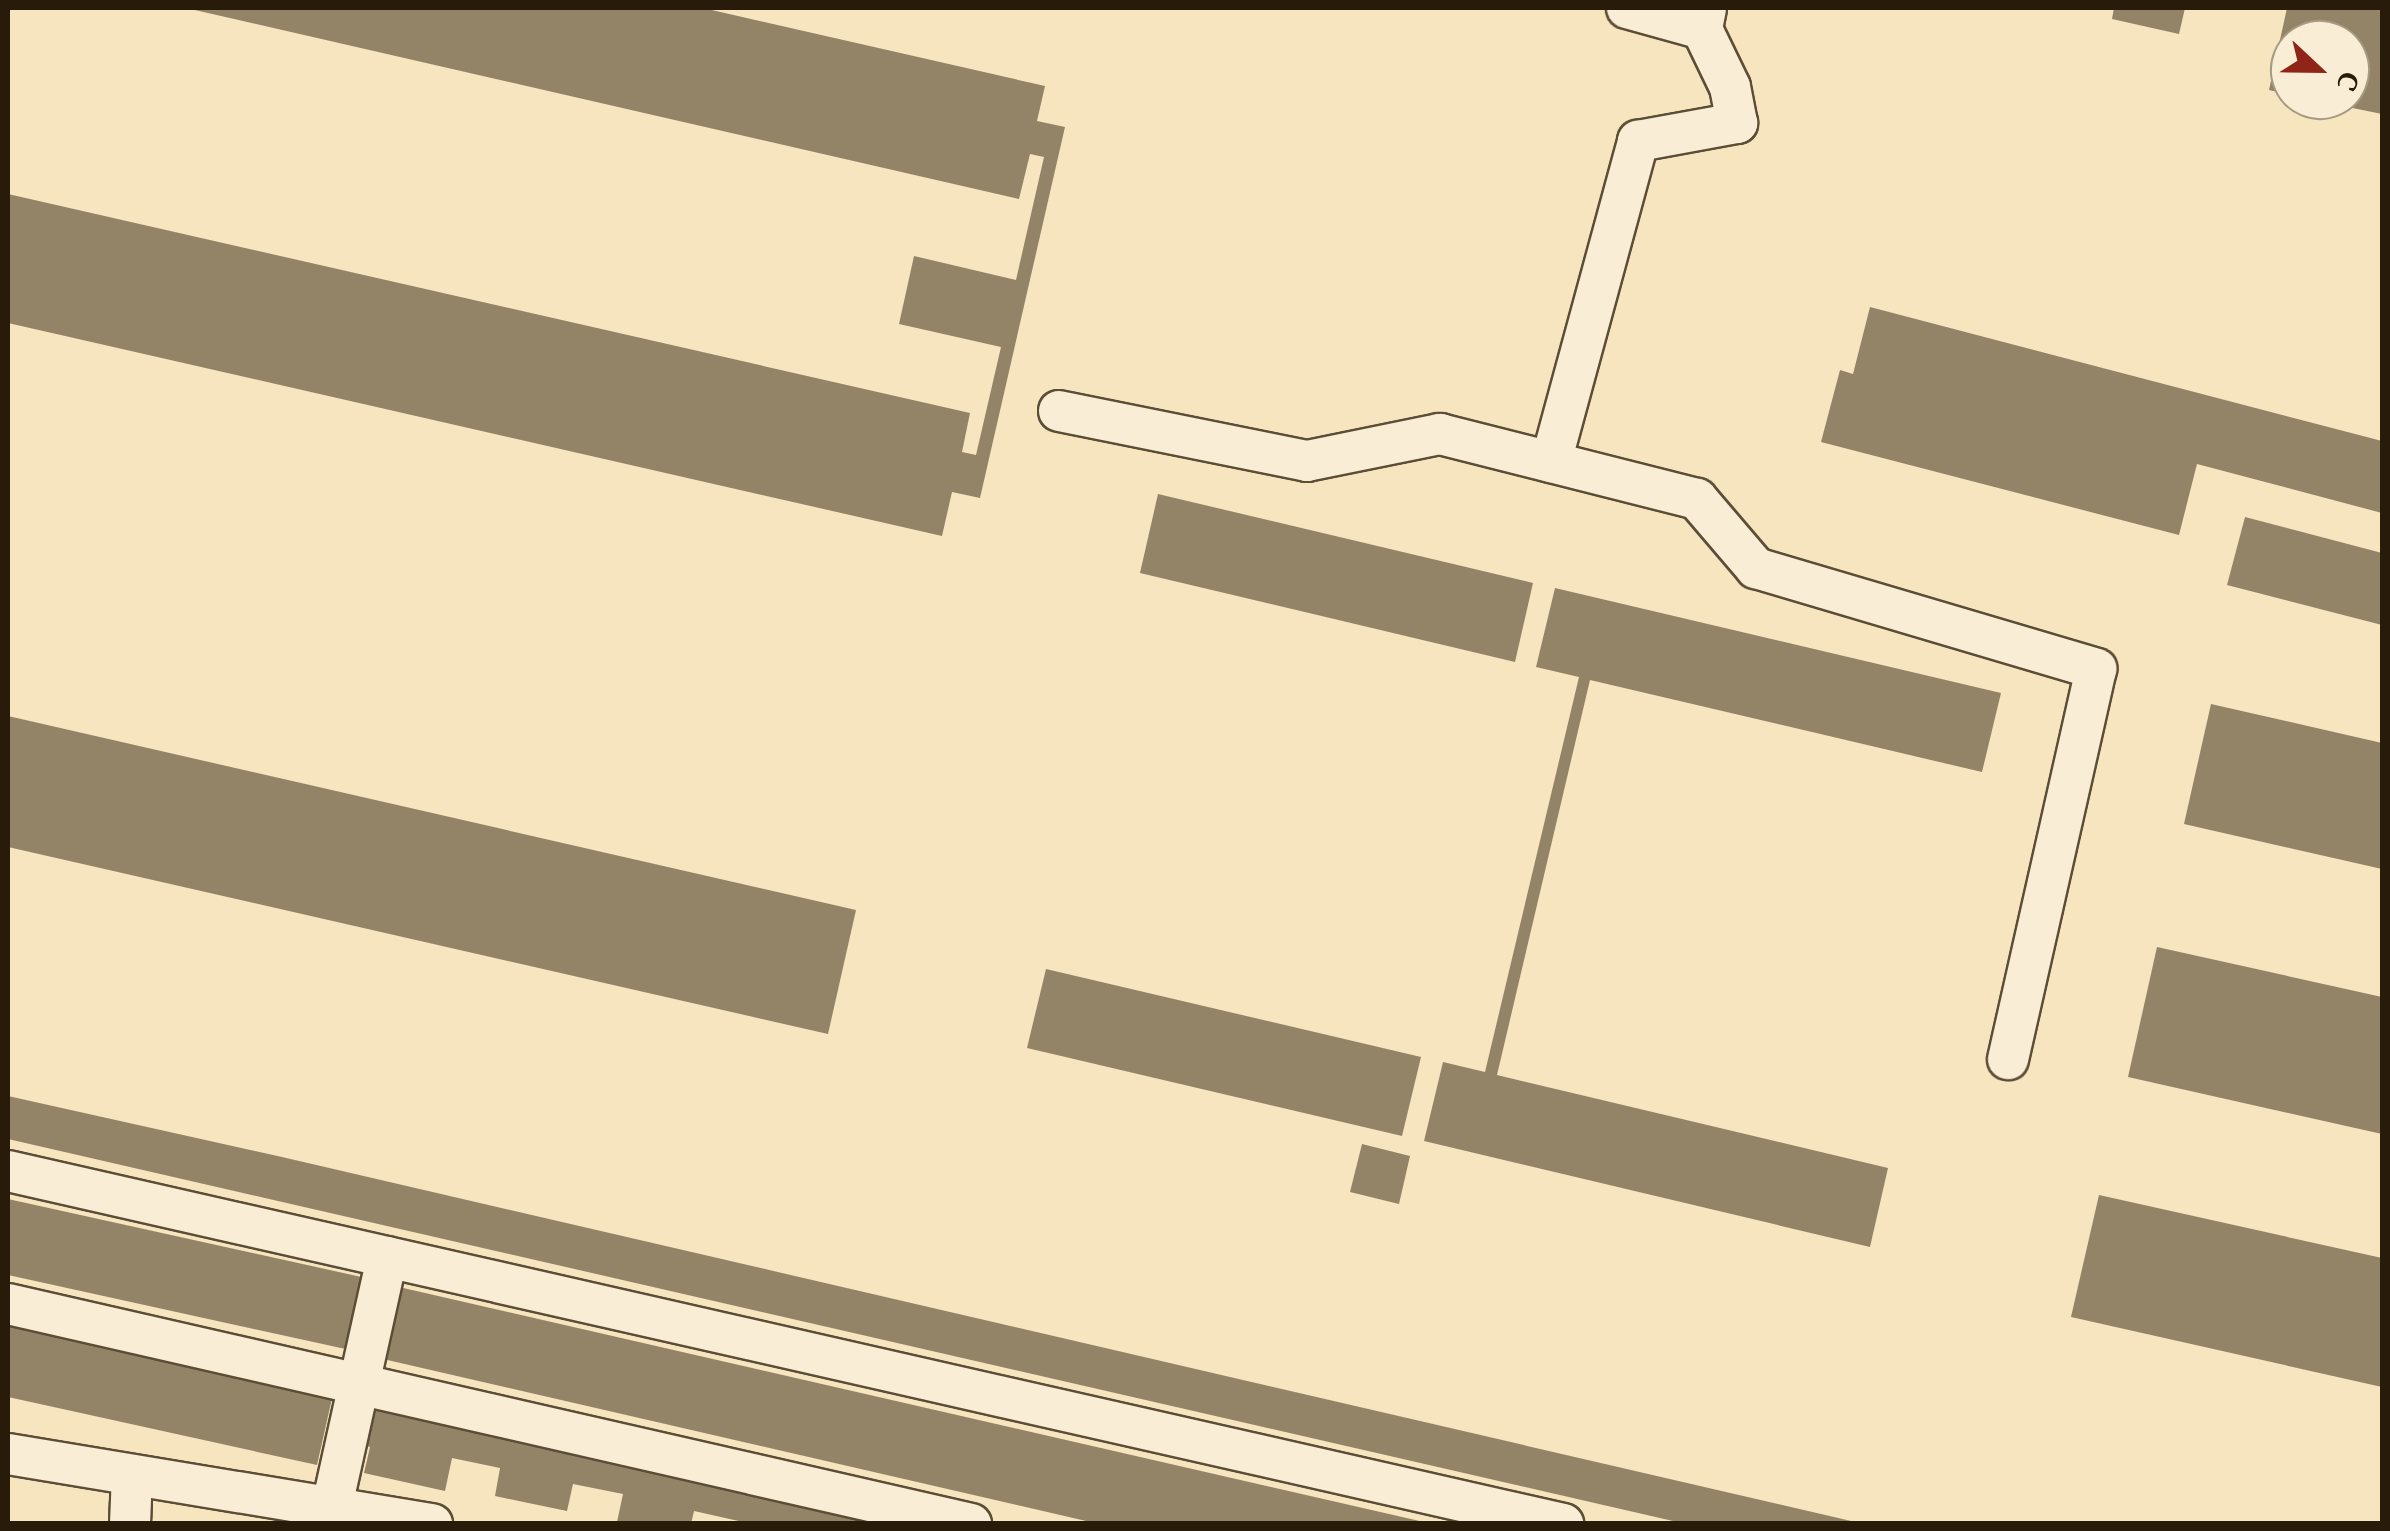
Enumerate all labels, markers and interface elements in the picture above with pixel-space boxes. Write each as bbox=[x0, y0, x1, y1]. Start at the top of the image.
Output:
north arrow bbox=[2270, 20, 2370, 120]
text: С bbox=[2325, 65, 2368, 96]

